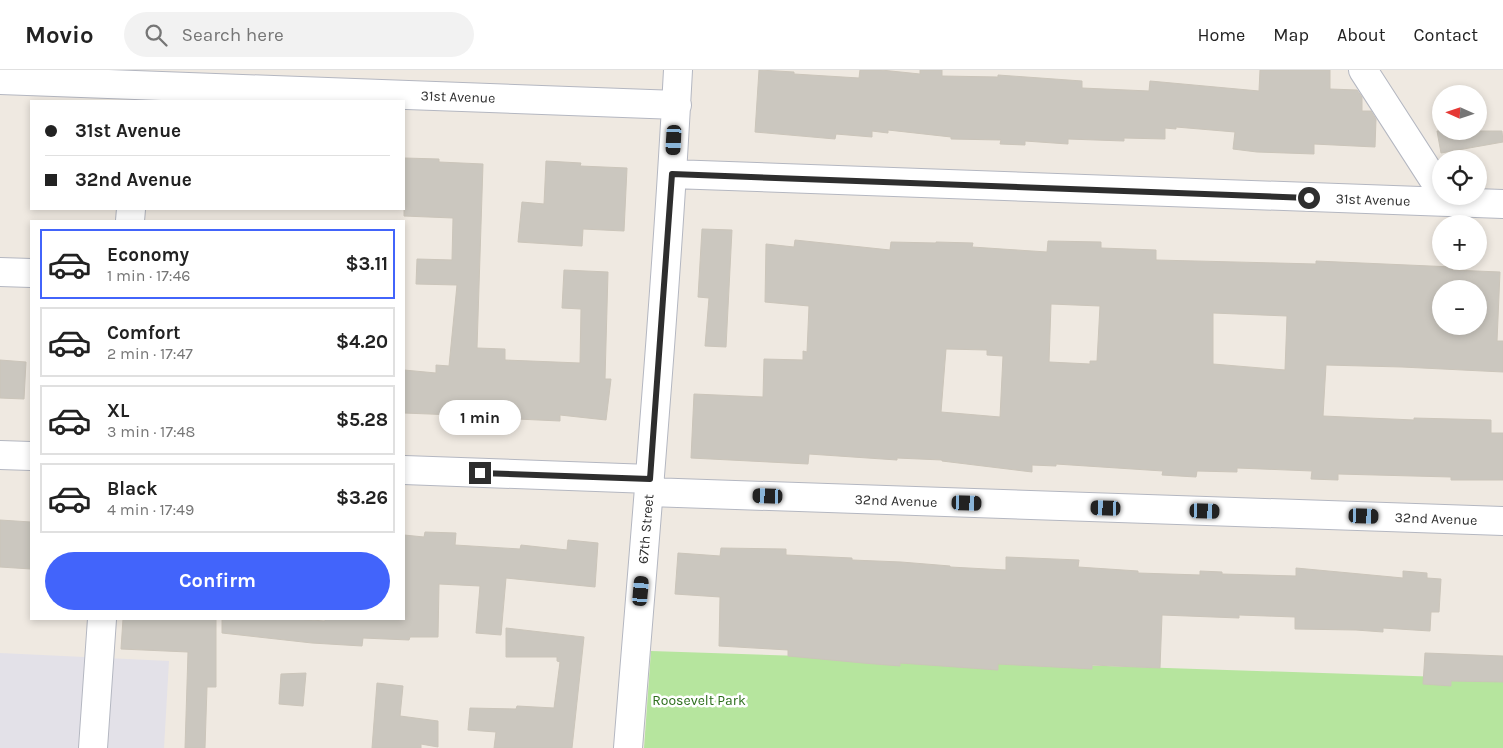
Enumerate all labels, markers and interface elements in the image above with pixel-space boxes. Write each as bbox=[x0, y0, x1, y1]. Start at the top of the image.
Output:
search box bbox=[124, 12, 474, 57]
text: Movio bbox=[25, 21, 94, 49]
icon: search bbox=[142, 21, 170, 49]
text: Search here bbox=[182, 24, 284, 46]
text: Home bbox=[1197, 24, 1245, 46]
text: Map bbox=[1273, 24, 1309, 46]
text: About bbox=[1337, 24, 1386, 46]
text: Contact bbox=[1414, 24, 1478, 46]
north arrow bbox=[1432, 85, 1488, 140]
map controls bbox=[1432, 85, 1487, 335]
street label: 31st Avenue bbox=[420, 87, 496, 107]
text: 31st Avenue bbox=[75, 120, 181, 142]
car bbox=[665, 125, 682, 155]
button: locate bbox=[1432, 150, 1487, 205]
text: 32nd Avenue bbox=[75, 169, 192, 191]
route start bbox=[1298, 187, 1320, 209]
street label: 31st Avenue bbox=[1335, 190, 1411, 210]
button: + bbox=[1432, 215, 1487, 270]
icon: car bbox=[47, 242, 92, 287]
text: Economy bbox=[107, 244, 189, 266]
text: $3.11 bbox=[345, 253, 388, 275]
text: 1 min · 17:46 bbox=[107, 266, 191, 285]
button: − bbox=[1432, 280, 1487, 335]
icon: car bbox=[47, 320, 92, 365]
text: Comfort bbox=[107, 322, 181, 344]
text: $4.20 bbox=[336, 331, 388, 353]
text: 2 min · 17:47 bbox=[107, 344, 193, 363]
icon: car bbox=[47, 398, 92, 443]
text: XL bbox=[107, 400, 129, 422]
callout: 1 min bbox=[439, 400, 521, 436]
text: 1 min bbox=[460, 408, 500, 427]
text: $5.28 bbox=[336, 409, 388, 431]
text: 3 min · 17:48 bbox=[107, 422, 195, 441]
route end bbox=[469, 462, 491, 484]
icon: car bbox=[47, 476, 92, 521]
text: Black bbox=[107, 478, 158, 500]
text: $3.26 bbox=[336, 487, 388, 509]
car bbox=[752, 488, 783, 504]
street label: 32nd Avenue bbox=[854, 491, 938, 511]
street label: 67th Street bbox=[634, 493, 658, 565]
car bbox=[951, 495, 982, 511]
text: 4 min · 17:49 bbox=[107, 500, 194, 519]
car bbox=[1090, 500, 1121, 516]
car bbox=[1189, 503, 1220, 519]
car bbox=[1348, 508, 1379, 524]
street label: 32nd Avenue bbox=[1394, 509, 1478, 529]
button: Confirm bbox=[45, 552, 390, 610]
car bbox=[632, 575, 649, 607]
park label: Roosevelt Park bbox=[652, 692, 746, 709]

